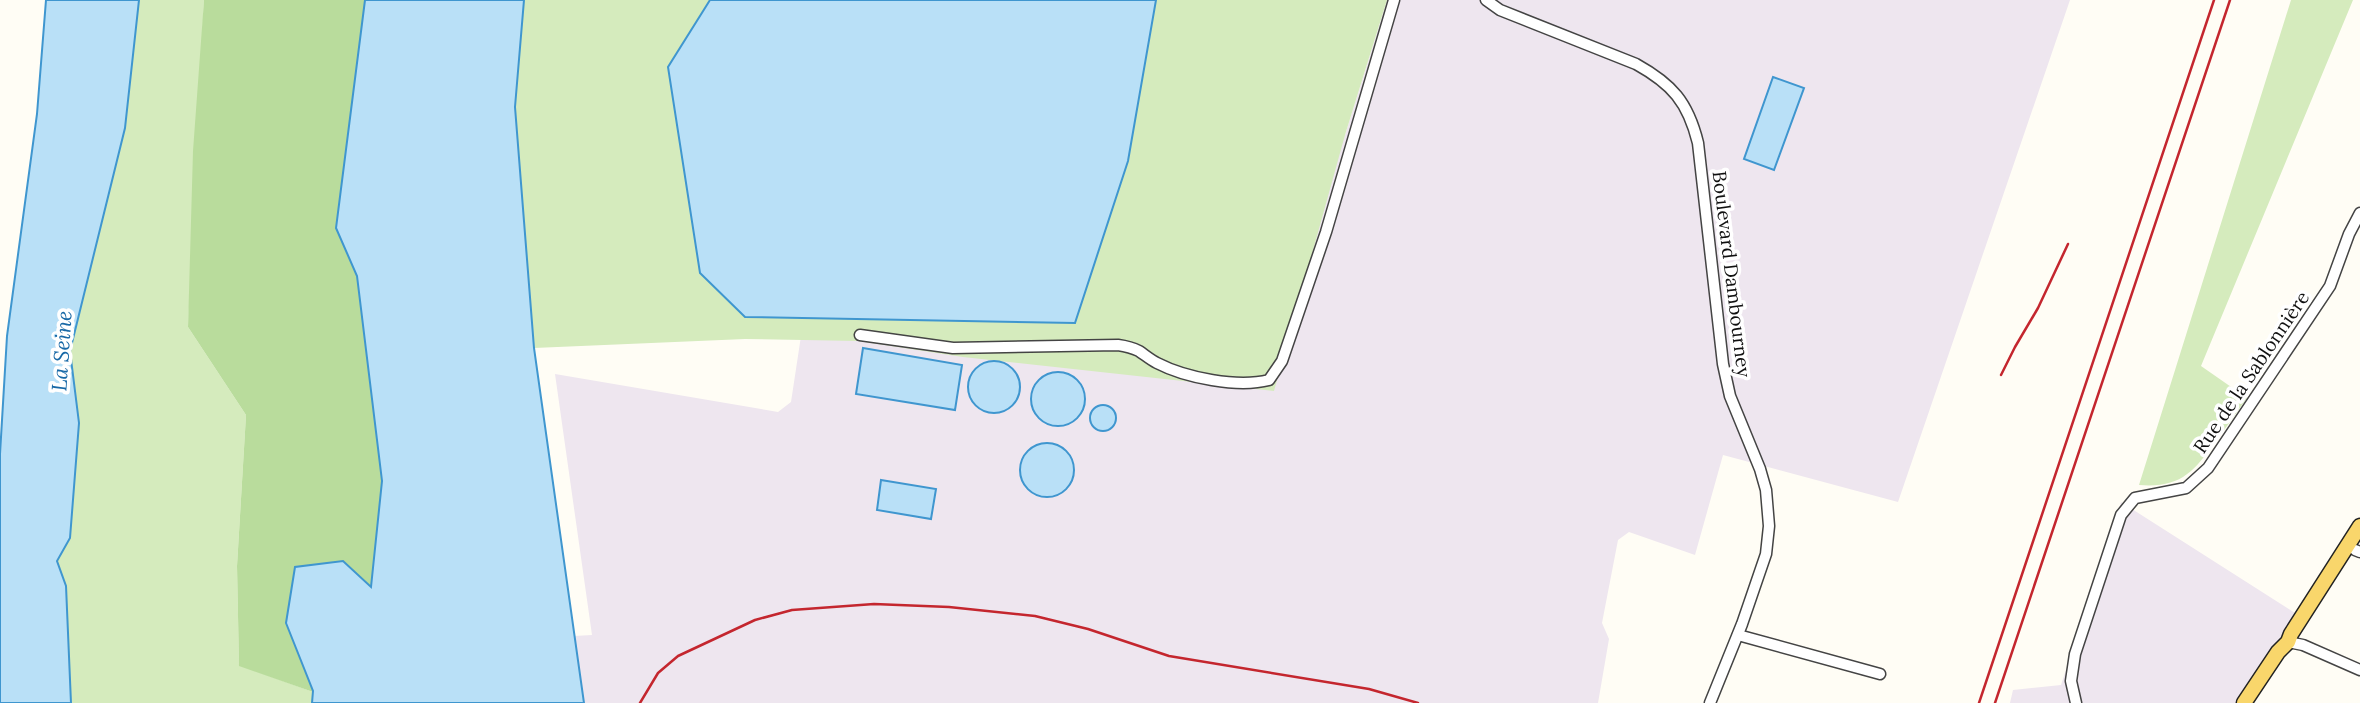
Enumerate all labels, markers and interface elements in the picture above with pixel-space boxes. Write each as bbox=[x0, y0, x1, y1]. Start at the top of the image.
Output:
street label: Boulevard Dambourney bbox=[1707, 169, 1757, 379]
street label: Rue de la Sablonnière bbox=[2188, 286, 2314, 458]
water label: La Seine bbox=[45, 310, 78, 392]

